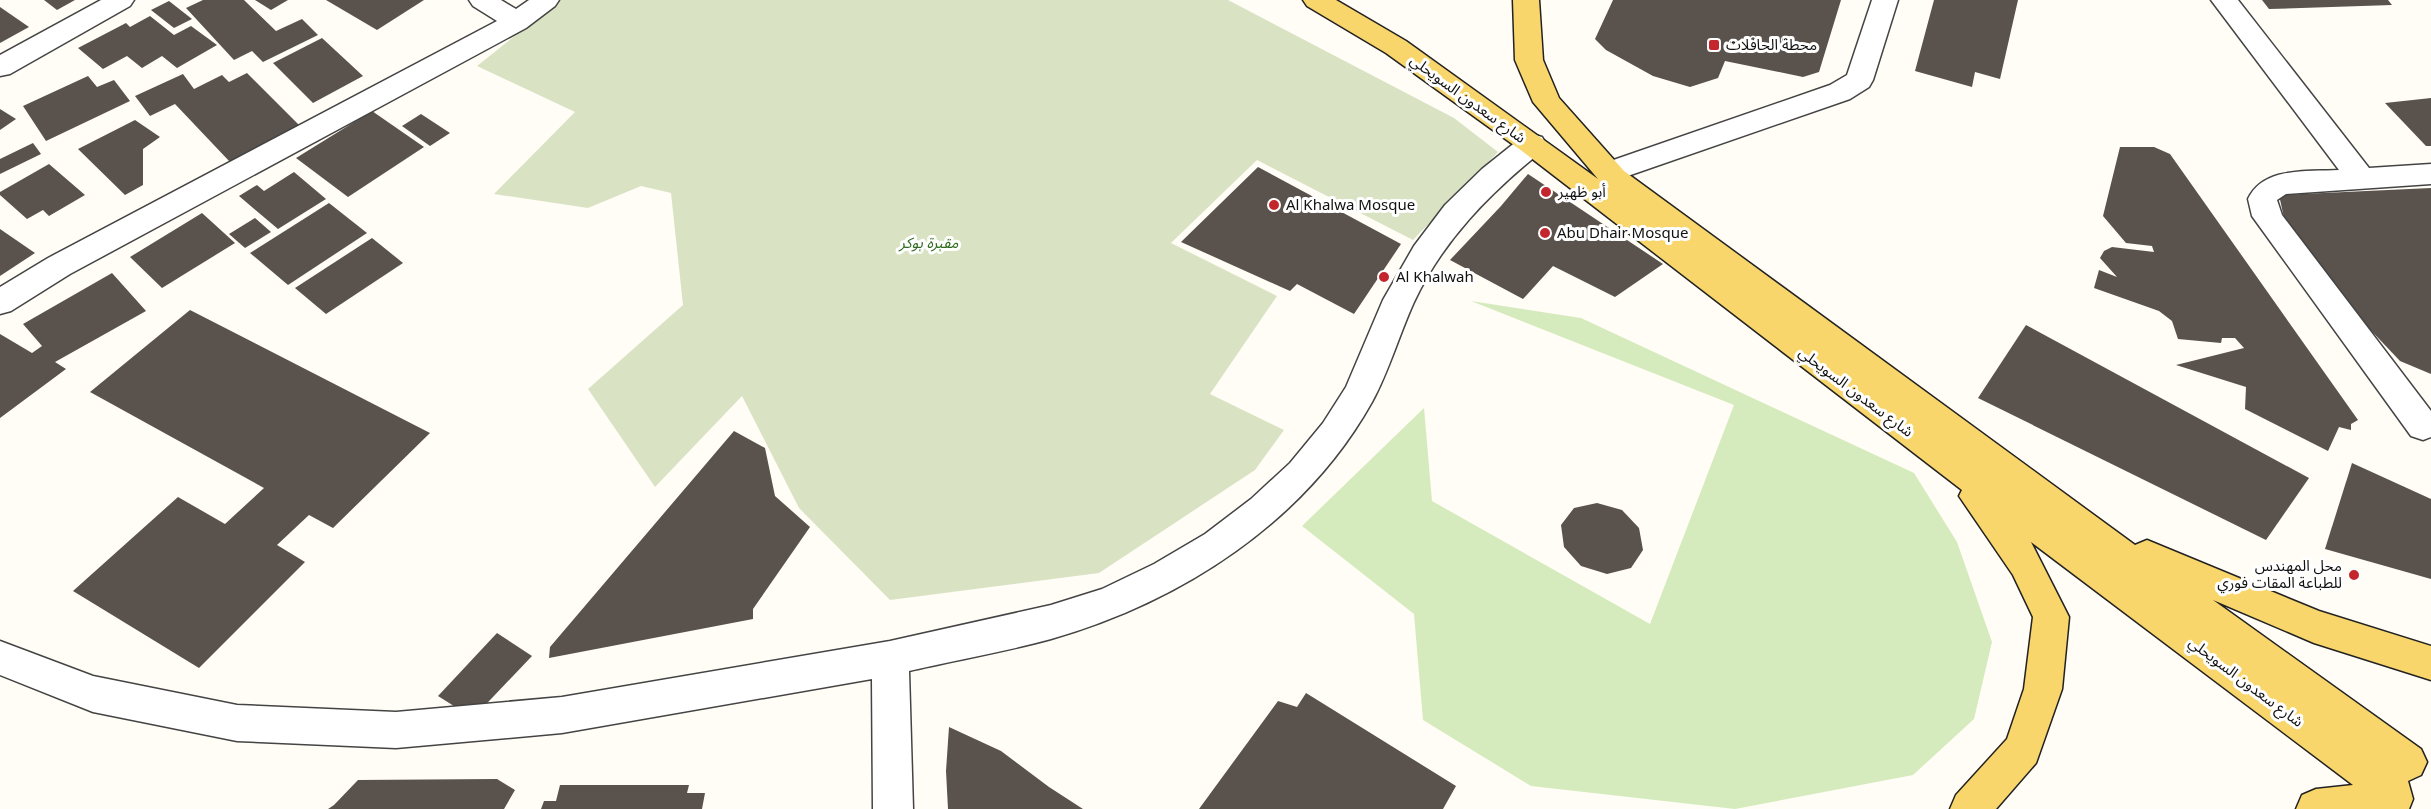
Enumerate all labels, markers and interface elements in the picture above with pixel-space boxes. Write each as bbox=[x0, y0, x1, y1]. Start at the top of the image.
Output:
place label: محطة الحافلات bbox=[1726, 29, 1817, 61]
marker: محطة الحافلات bbox=[1707, 38, 1721, 52]
street label: شارع سعدون السويحلي bbox=[1403, 45, 1534, 153]
place label: أبو ظهير bbox=[1557, 176, 1606, 208]
marker: أبو ظهير bbox=[1539, 185, 1553, 199]
place label: Al Khalwa Mosque bbox=[1286, 189, 1415, 221]
marker: Al Khalwa Mosque bbox=[1267, 198, 1281, 212]
place label: Abu Dhair Mosque bbox=[1557, 217, 1688, 249]
marker: Abu Dhair Mosque bbox=[1538, 226, 1552, 240]
park label: مقبرة بوكر bbox=[899, 227, 959, 259]
place label: Al Khalwah bbox=[1396, 261, 1474, 293]
marker: Al Khalwah bbox=[1377, 270, 1391, 284]
street label: شارع سعدون السويحلي bbox=[1791, 338, 1921, 447]
place label: محل المهندس للطباعة المقات فوري bbox=[2217, 550, 2342, 599]
marker: محل المهندس للطباعة المقات فوري bbox=[2347, 568, 2361, 582]
street label: شارع سعدون السويحلي bbox=[2181, 628, 2311, 737]

